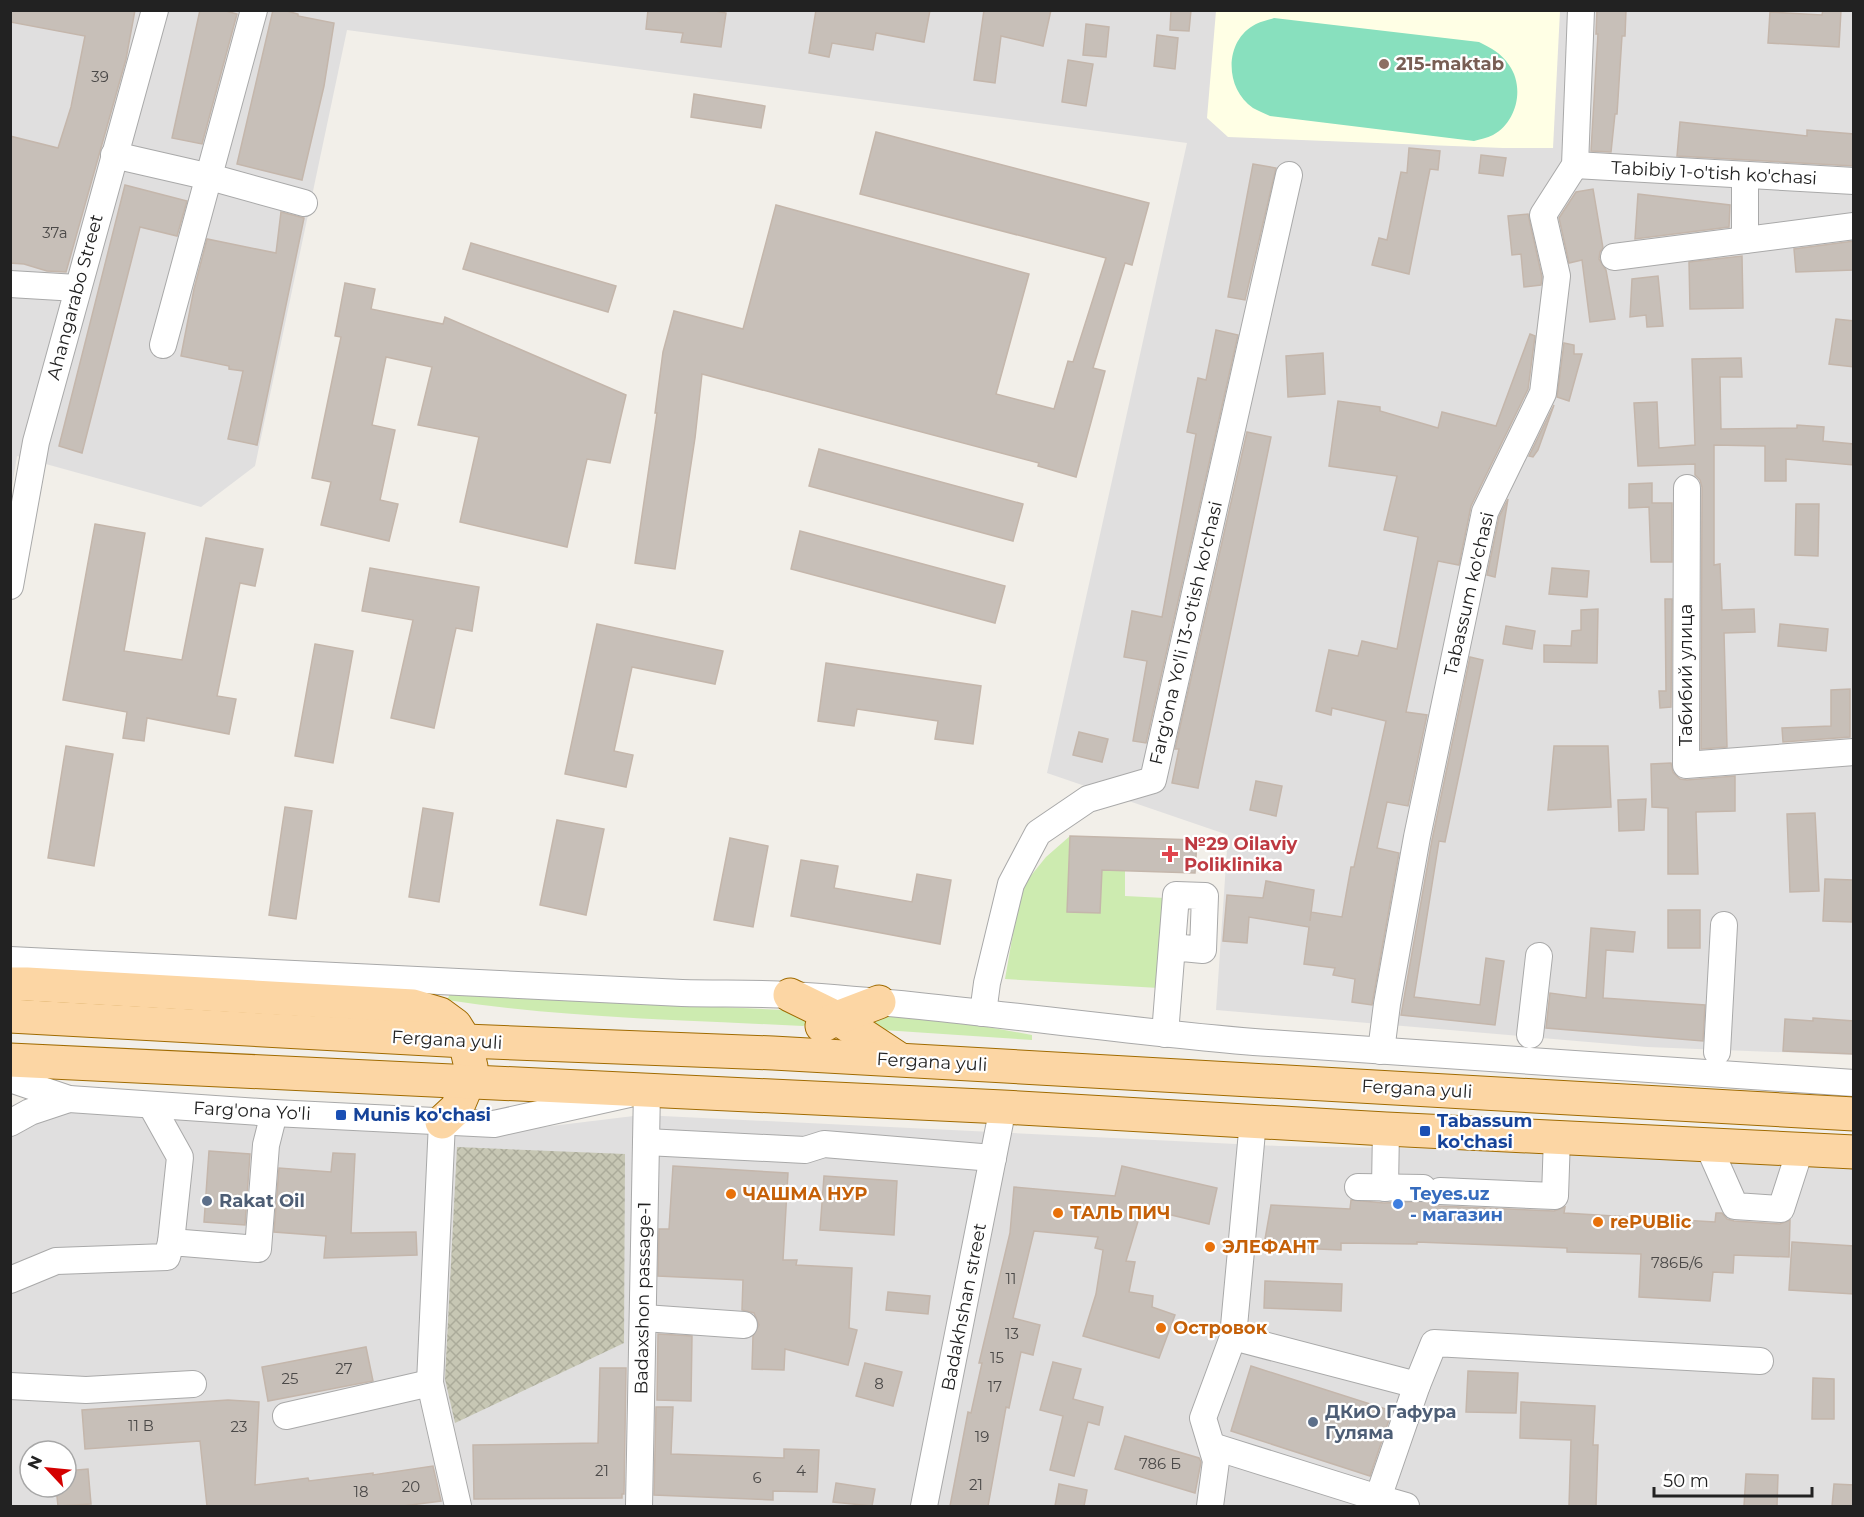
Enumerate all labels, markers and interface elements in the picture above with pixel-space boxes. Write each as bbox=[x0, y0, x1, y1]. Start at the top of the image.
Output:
place label: 215-maktab bbox=[1396, 53, 1504, 75]
marker: 215-maktab bbox=[1377, 57, 1391, 71]
house number: 39 bbox=[91, 67, 109, 86]
street label: Tabibiy 1-o'tish ko'chasi bbox=[1611, 157, 1817, 189]
street label: Ahangarabo Street bbox=[42, 212, 108, 382]
house number: 37a bbox=[42, 223, 68, 242]
street label: Farg'ona Yo'li 13-o'tish ko'chasi bbox=[1145, 499, 1227, 767]
street label: Tabassum ko'chasi bbox=[1439, 510, 1499, 678]
street label: Табибий улица bbox=[1675, 604, 1697, 746]
place label: №29 Oilaviy Poliklinika bbox=[1184, 833, 1298, 876]
marker: №29 Oilaviy Poliklinika bbox=[1161, 845, 1179, 863]
street label: Fergana yuli bbox=[391, 1026, 503, 1054]
street label: Fergana yuli bbox=[876, 1048, 988, 1076]
street label: Fergana yuli bbox=[1361, 1075, 1473, 1103]
street label: Farg'ona Yo'li bbox=[193, 1097, 311, 1125]
place label: Munis ko'chasi bbox=[353, 1104, 491, 1126]
marker: Munis ko'chasi bbox=[334, 1108, 348, 1122]
place label: Tabassum ko'chasi bbox=[1437, 1110, 1532, 1153]
marker: Tabassum ko'chasi bbox=[1418, 1124, 1432, 1138]
place label: ЧАШМА НУР bbox=[743, 1183, 867, 1205]
place label: Teyes.uz - магазин bbox=[1410, 1183, 1503, 1226]
marker: ЧАШМА НУР bbox=[724, 1187, 738, 1201]
place label: Rakat Oil bbox=[219, 1190, 305, 1212]
marker: Rakat Oil bbox=[200, 1194, 214, 1208]
marker: Teyes.uz - магазин bbox=[1391, 1197, 1405, 1211]
street label: Badaxshon passage-1 bbox=[630, 1201, 656, 1395]
place label: ТАЛЬ ПИЧ bbox=[1070, 1202, 1170, 1224]
marker: ТАЛЬ ПИЧ bbox=[1051, 1206, 1065, 1220]
place label: rePUBlic bbox=[1610, 1211, 1692, 1233]
marker: rePUBlic bbox=[1591, 1215, 1605, 1229]
street label: Badakhshan street bbox=[937, 1221, 991, 1393]
place label: ЭЛЕФАНТ bbox=[1222, 1236, 1319, 1258]
marker: ЭЛЕФАНТ bbox=[1203, 1240, 1217, 1254]
house number: 786Б/6 bbox=[1651, 1253, 1703, 1272]
house number: 11 bbox=[1006, 1269, 1016, 1288]
place label: Островок bbox=[1173, 1317, 1268, 1339]
marker: Островок bbox=[1154, 1321, 1168, 1335]
house number: 13 bbox=[1005, 1324, 1019, 1343]
house number: 15 bbox=[990, 1348, 1004, 1367]
house number: 27 bbox=[335, 1359, 353, 1378]
house number: 25 bbox=[281, 1369, 299, 1388]
house number: 8 bbox=[874, 1374, 884, 1393]
house number: 17 bbox=[988, 1377, 1002, 1396]
place label: ДКиО Гафура Гуляма bbox=[1325, 1401, 1456, 1444]
marker: ДКиО Гафура Гуляма bbox=[1306, 1415, 1320, 1429]
house number: 11 В bbox=[128, 1416, 154, 1435]
house number: 23 bbox=[231, 1417, 247, 1436]
house number: 19 bbox=[975, 1427, 989, 1446]
north arrow bbox=[18, 1439, 78, 1499]
text: N bbox=[24, 1453, 46, 1473]
house number: 786 Б bbox=[1139, 1454, 1181, 1473]
scale bar bbox=[1654, 1460, 1812, 1498]
house number: 21 bbox=[595, 1461, 609, 1480]
house number: 4 bbox=[796, 1461, 806, 1480]
house number: 6 bbox=[752, 1468, 762, 1487]
text: 50 m bbox=[1663, 1470, 1709, 1492]
house number: 21 bbox=[969, 1475, 983, 1494]
house number: 20 bbox=[402, 1477, 420, 1496]
house number: 18 bbox=[354, 1482, 369, 1501]

